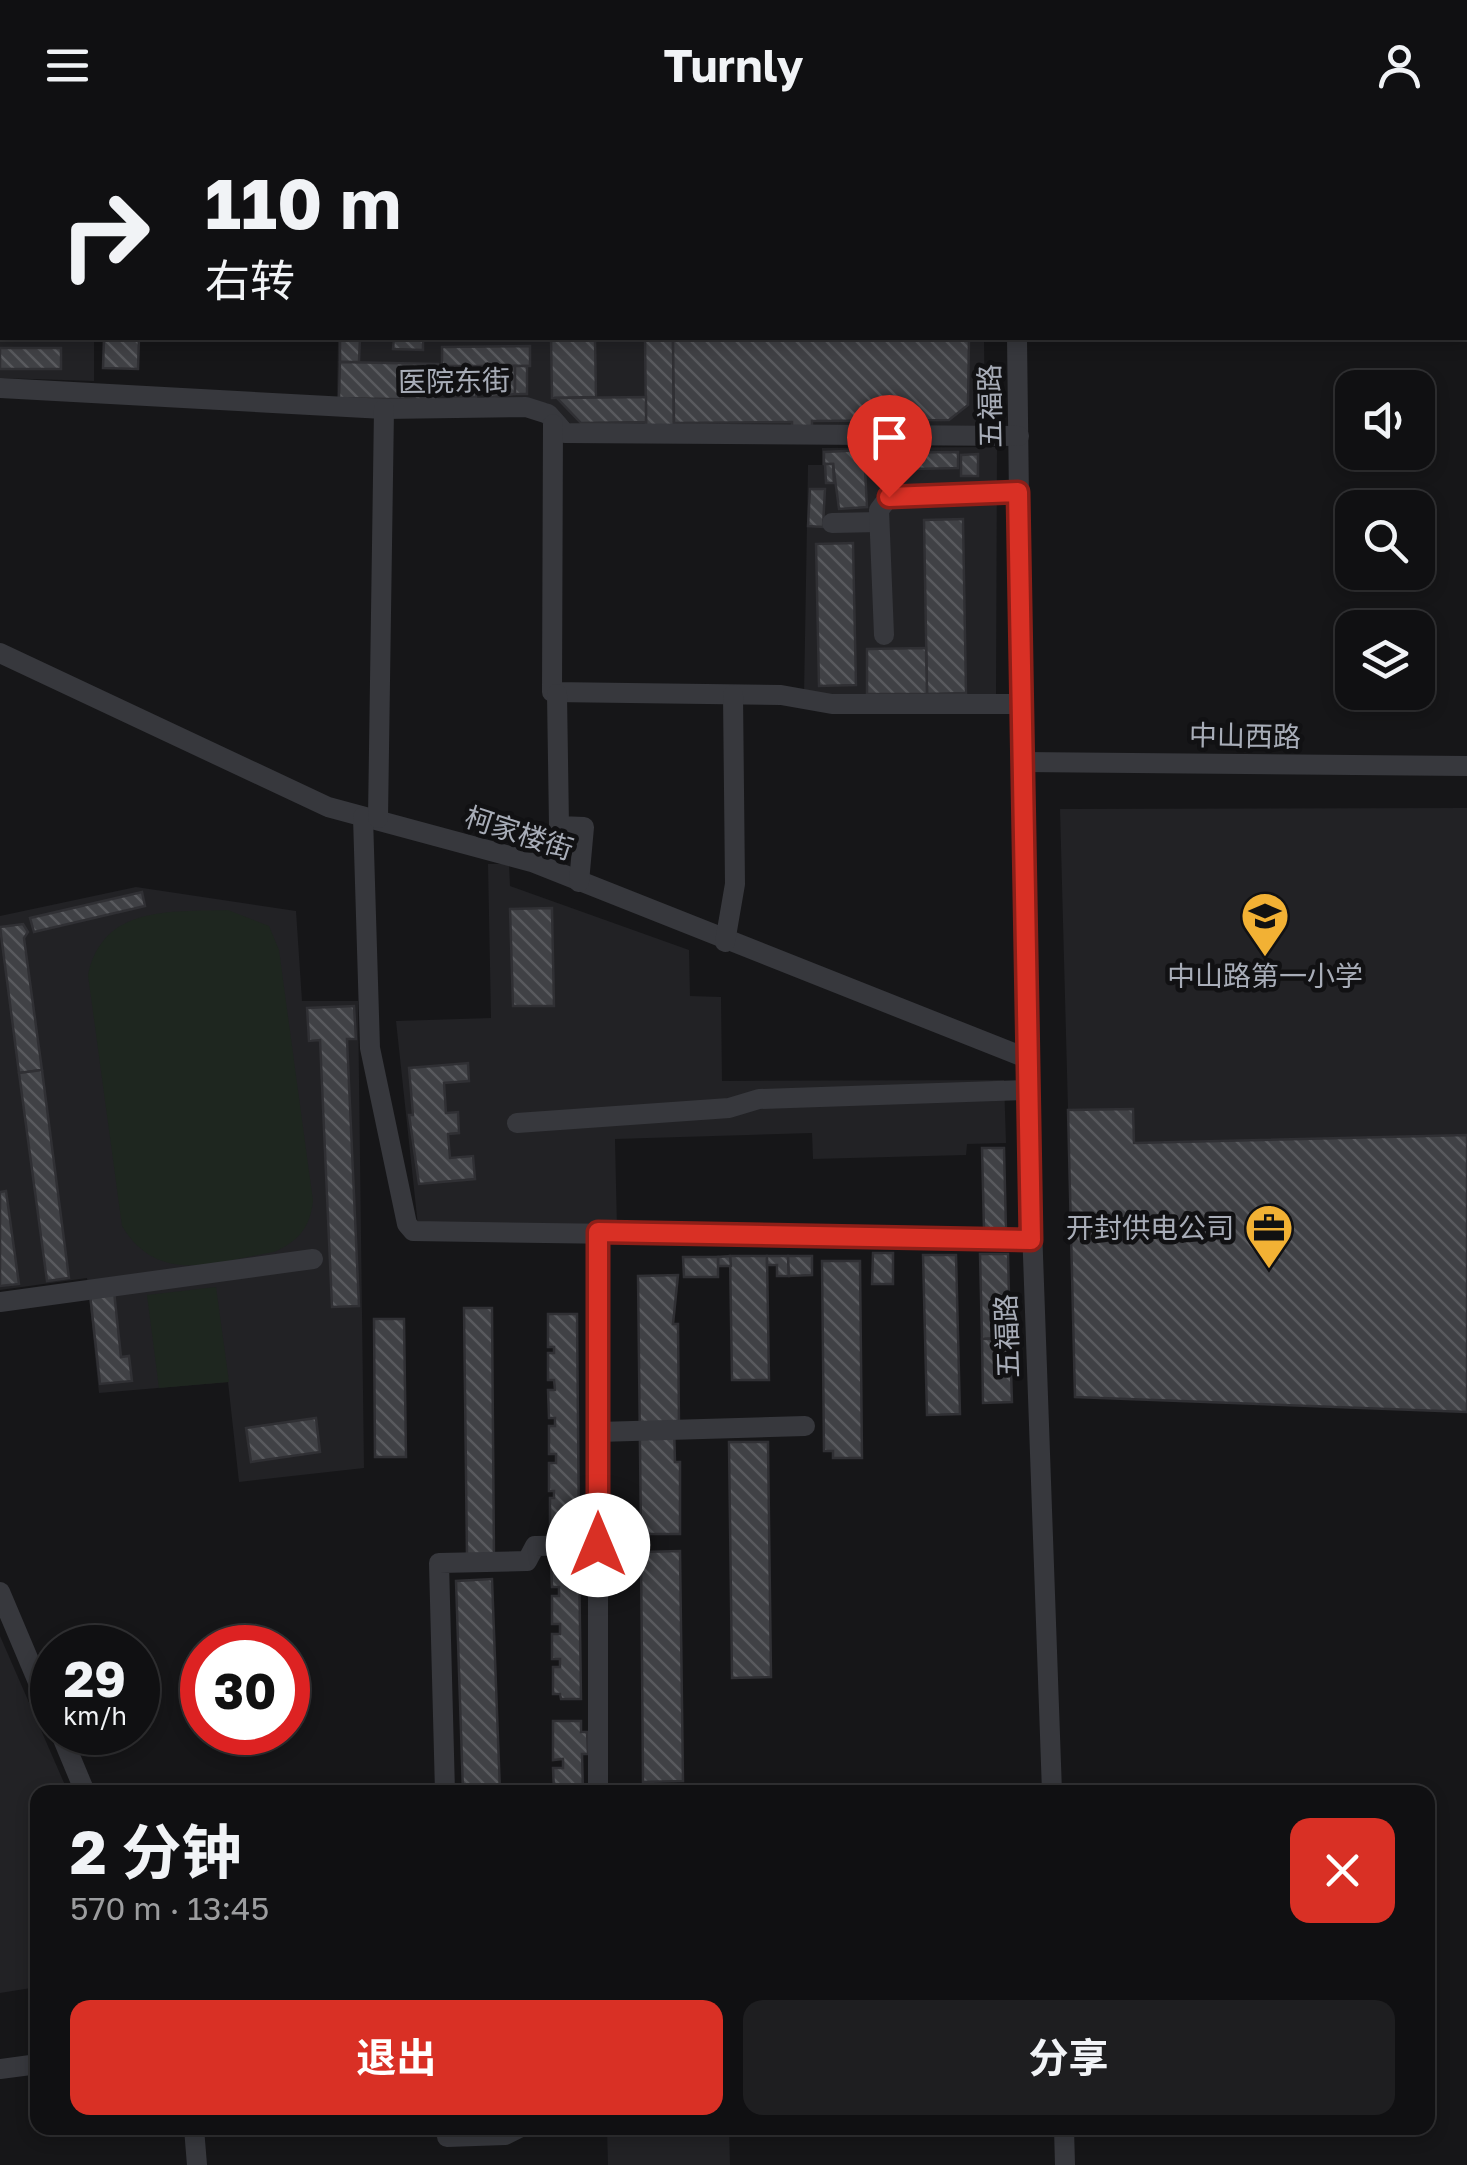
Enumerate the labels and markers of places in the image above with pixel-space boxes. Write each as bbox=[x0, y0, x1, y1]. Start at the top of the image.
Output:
pin bbox=[847, 395, 932, 498]
school or university icon: 中山路第一小学 bbox=[1239, 890, 1291, 958]
place label: 中山路第一小学 bbox=[1167, 959, 1363, 992]
office icon: 开封供电公司 bbox=[1243, 1202, 1295, 1270]
place label: 开封供电公司 bbox=[1066, 1211, 1234, 1244]

